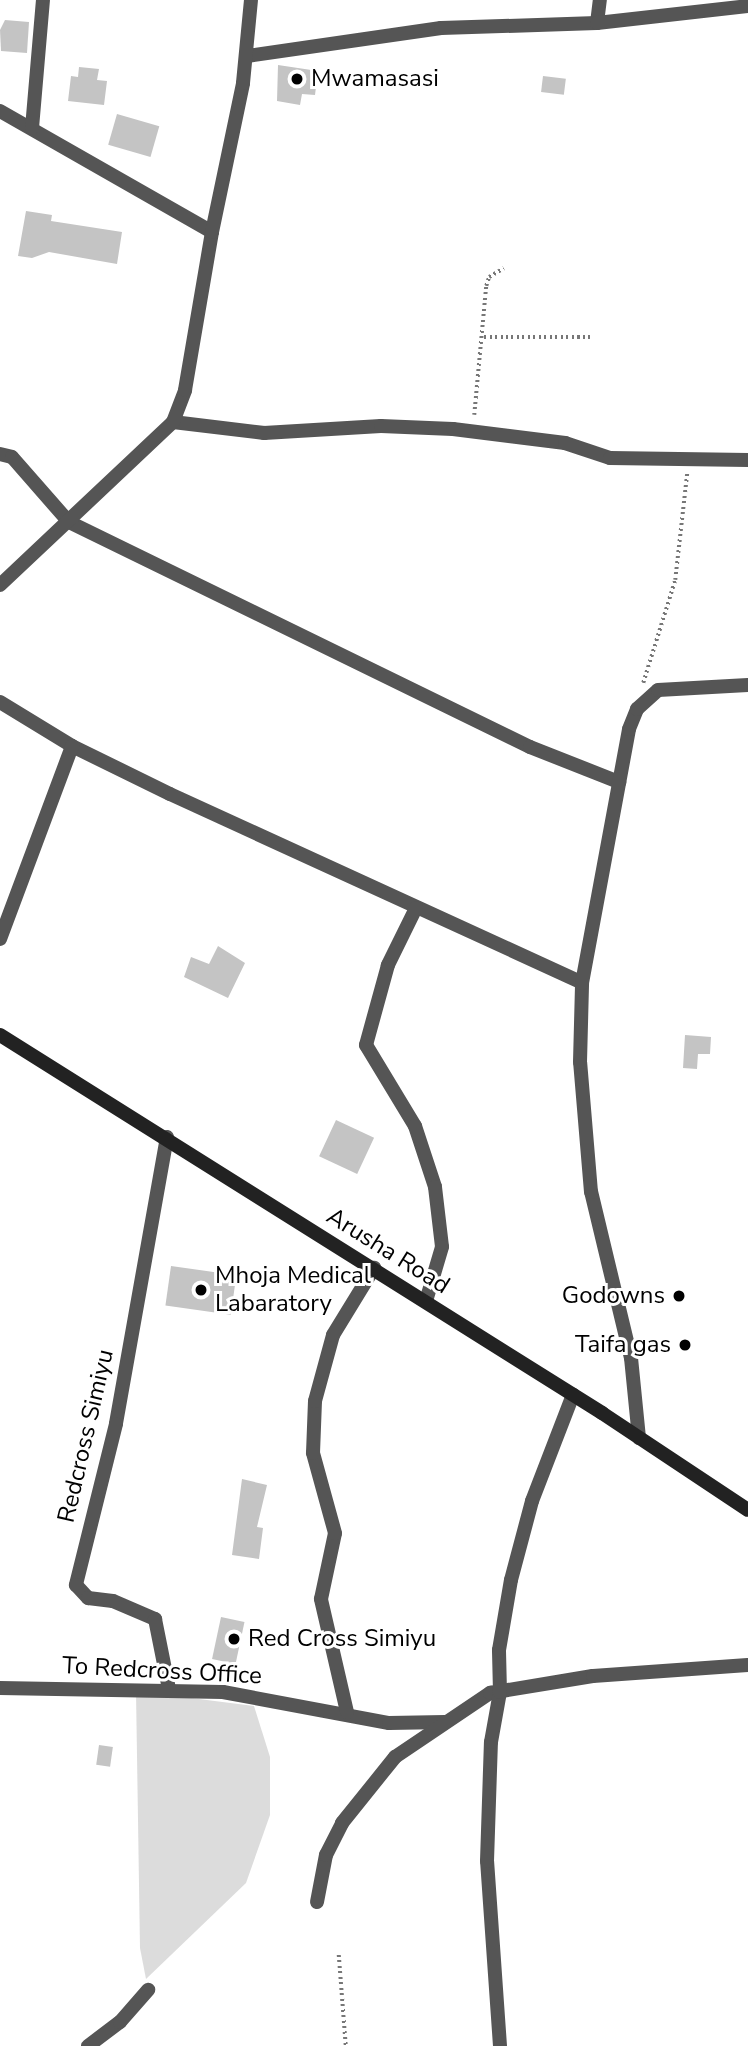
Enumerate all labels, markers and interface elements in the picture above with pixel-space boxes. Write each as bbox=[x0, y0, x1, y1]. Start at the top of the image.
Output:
place label: Mwamasasi bbox=[311, 65, 439, 93]
marker: Mwamasasi bbox=[289, 71, 305, 87]
street label: Arusha Road bbox=[321, 1202, 455, 1300]
place label: Mhoja Medical Labaratory bbox=[215, 1262, 371, 1318]
marker: Mhoja Medical Labaratory bbox=[193, 1282, 209, 1298]
place label: Godowns bbox=[562, 1282, 665, 1310]
marker: Godowns bbox=[671, 1288, 687, 1304]
place label: Taifa gas bbox=[575, 1331, 671, 1359]
marker: Taifa gas bbox=[677, 1337, 693, 1353]
street label: Redcross Simiyu bbox=[52, 1347, 120, 1525]
place label: Red Cross Simiyu bbox=[248, 1625, 436, 1653]
marker: Red Cross Simiyu bbox=[226, 1631, 242, 1647]
street label: To Redcross Office bbox=[61, 1651, 263, 1691]

